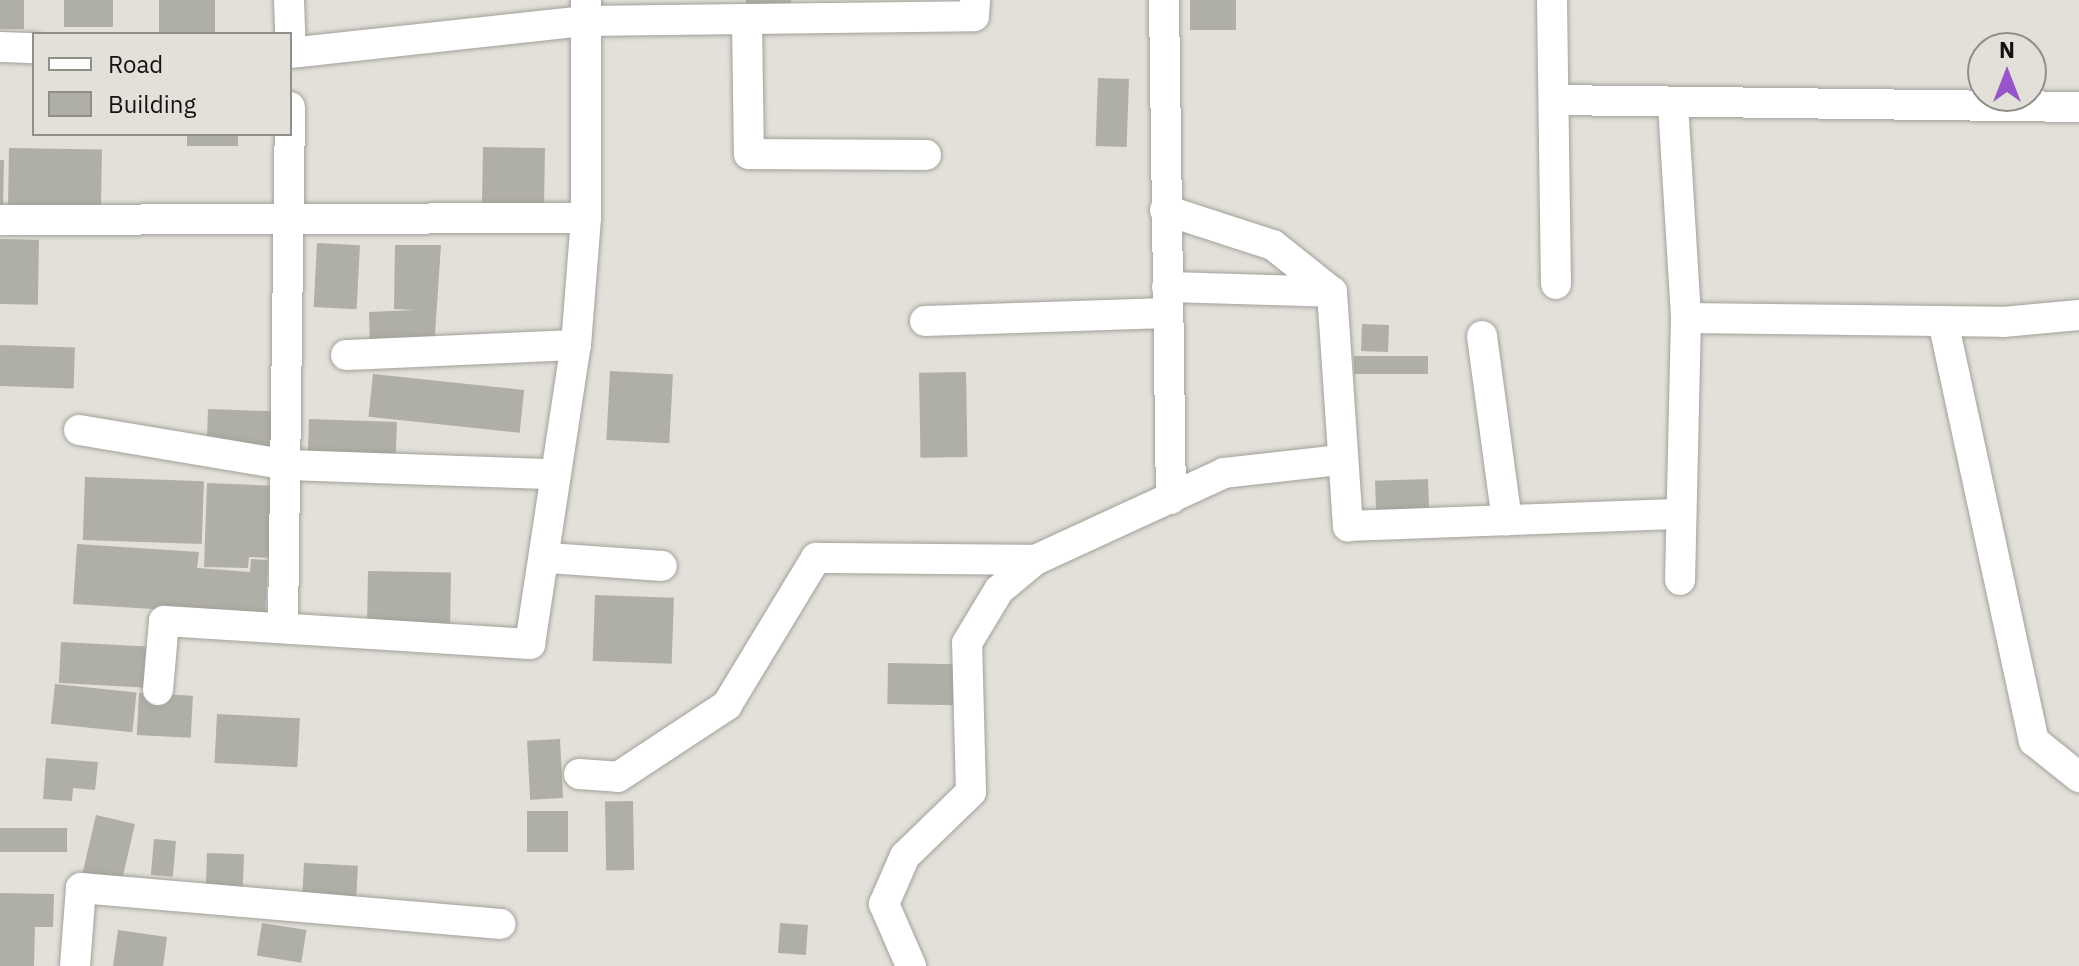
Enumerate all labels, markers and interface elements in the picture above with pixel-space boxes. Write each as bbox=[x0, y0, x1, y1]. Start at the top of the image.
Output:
legend bbox=[32, 32, 292, 136]
north arrow bbox=[1967, 32, 2047, 112]
text: N bbox=[1999, 35, 2015, 64]
text: Road bbox=[108, 48, 163, 80]
text: Building bbox=[108, 88, 196, 120]

